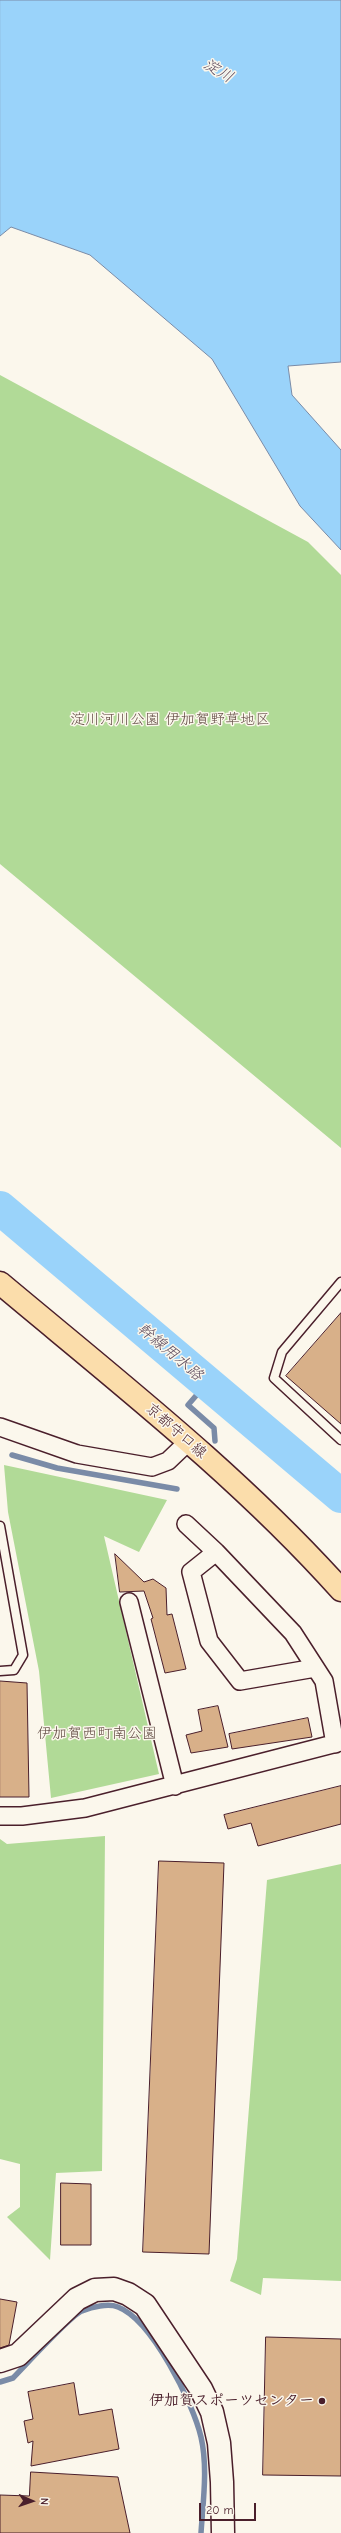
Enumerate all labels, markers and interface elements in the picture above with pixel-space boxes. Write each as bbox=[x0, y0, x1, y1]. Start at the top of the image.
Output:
water label: 淀川 bbox=[199, 55, 237, 87]
park label: 淀川河川公園 伊加賀野草地区 bbox=[70, 711, 270, 729]
water label: 幹線用水路 bbox=[133, 1319, 207, 1385]
street label: 京都守口線 bbox=[142, 1400, 210, 1462]
park label: 伊加賀西町南公園 bbox=[37, 1725, 157, 1743]
place label: 伊加賀スポーツセンター bbox=[149, 2392, 314, 2410]
marker: 伊加賀スポーツセンター bbox=[317, 2396, 327, 2406]
north arrow bbox=[12, 2481, 52, 2521]
scale bar bbox=[201, 2495, 258, 2521]
text: N bbox=[38, 2498, 51, 2505]
text: 20 m bbox=[206, 2503, 234, 2517]

